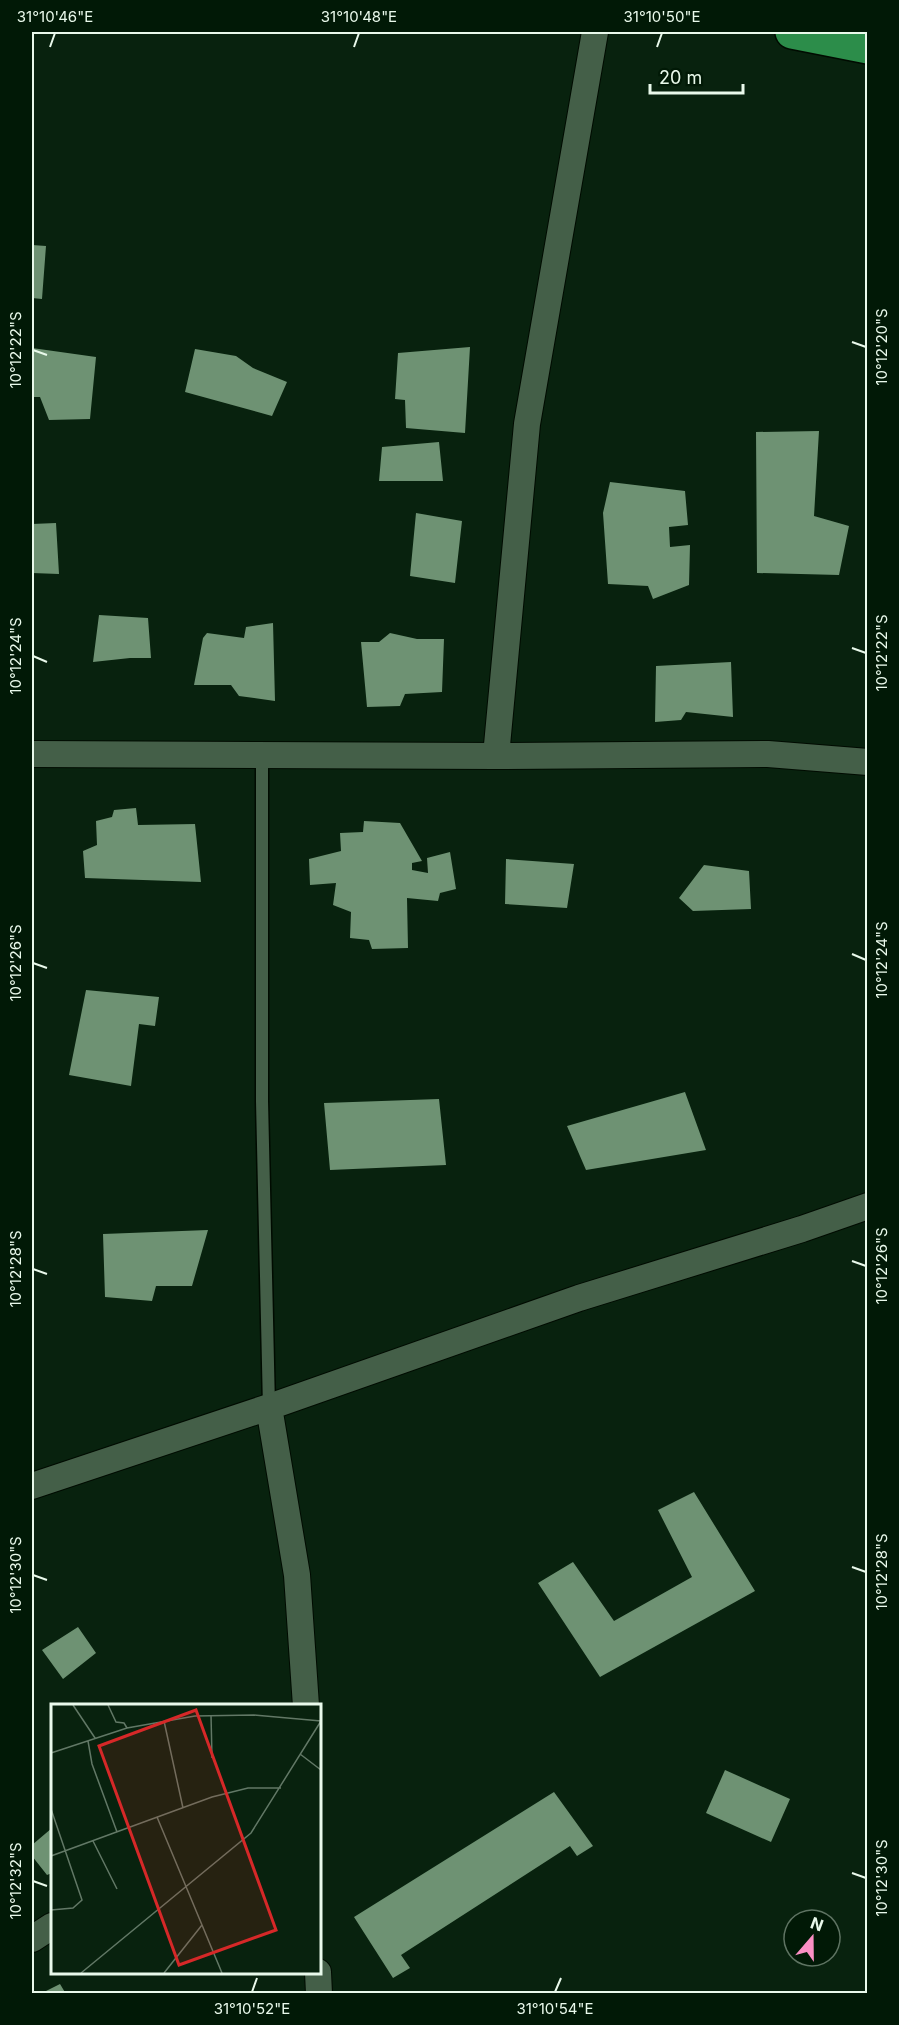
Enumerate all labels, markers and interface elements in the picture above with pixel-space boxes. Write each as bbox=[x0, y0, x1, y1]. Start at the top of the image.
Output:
text: 31°10'46"E bbox=[17, 7, 93, 26]
text: 31°10'48"E bbox=[321, 7, 397, 26]
text: 31°10'50"E bbox=[624, 7, 700, 26]
scale bar bbox=[650, 57, 743, 95]
text: 20 m bbox=[659, 67, 702, 88]
text: 10°12'20"S bbox=[872, 308, 891, 386]
text: 10°12'22"S bbox=[6, 311, 25, 389]
text: 10°12'22"S bbox=[872, 614, 891, 692]
text: 10°12'24"S bbox=[6, 617, 25, 695]
text: 10°12'24"S bbox=[872, 921, 891, 999]
text: 10°12'26"S bbox=[6, 924, 25, 1002]
text: 10°12'26"S bbox=[872, 1227, 891, 1305]
text: 10°12'28"S bbox=[6, 1230, 25, 1308]
text: 10°12'28"S bbox=[872, 1533, 891, 1611]
text: 10°12'30"S bbox=[6, 1536, 25, 1614]
inset map bbox=[51, 1704, 321, 1974]
text: 10°12'30"S bbox=[872, 1839, 891, 1917]
text: 10°12'32"S bbox=[6, 1842, 25, 1920]
north arrow bbox=[782, 1908, 842, 1968]
text: N bbox=[808, 1912, 826, 1935]
text: 31°10'52"E bbox=[214, 1999, 290, 2018]
text: 31°10'54"E bbox=[516, 1999, 594, 2018]

